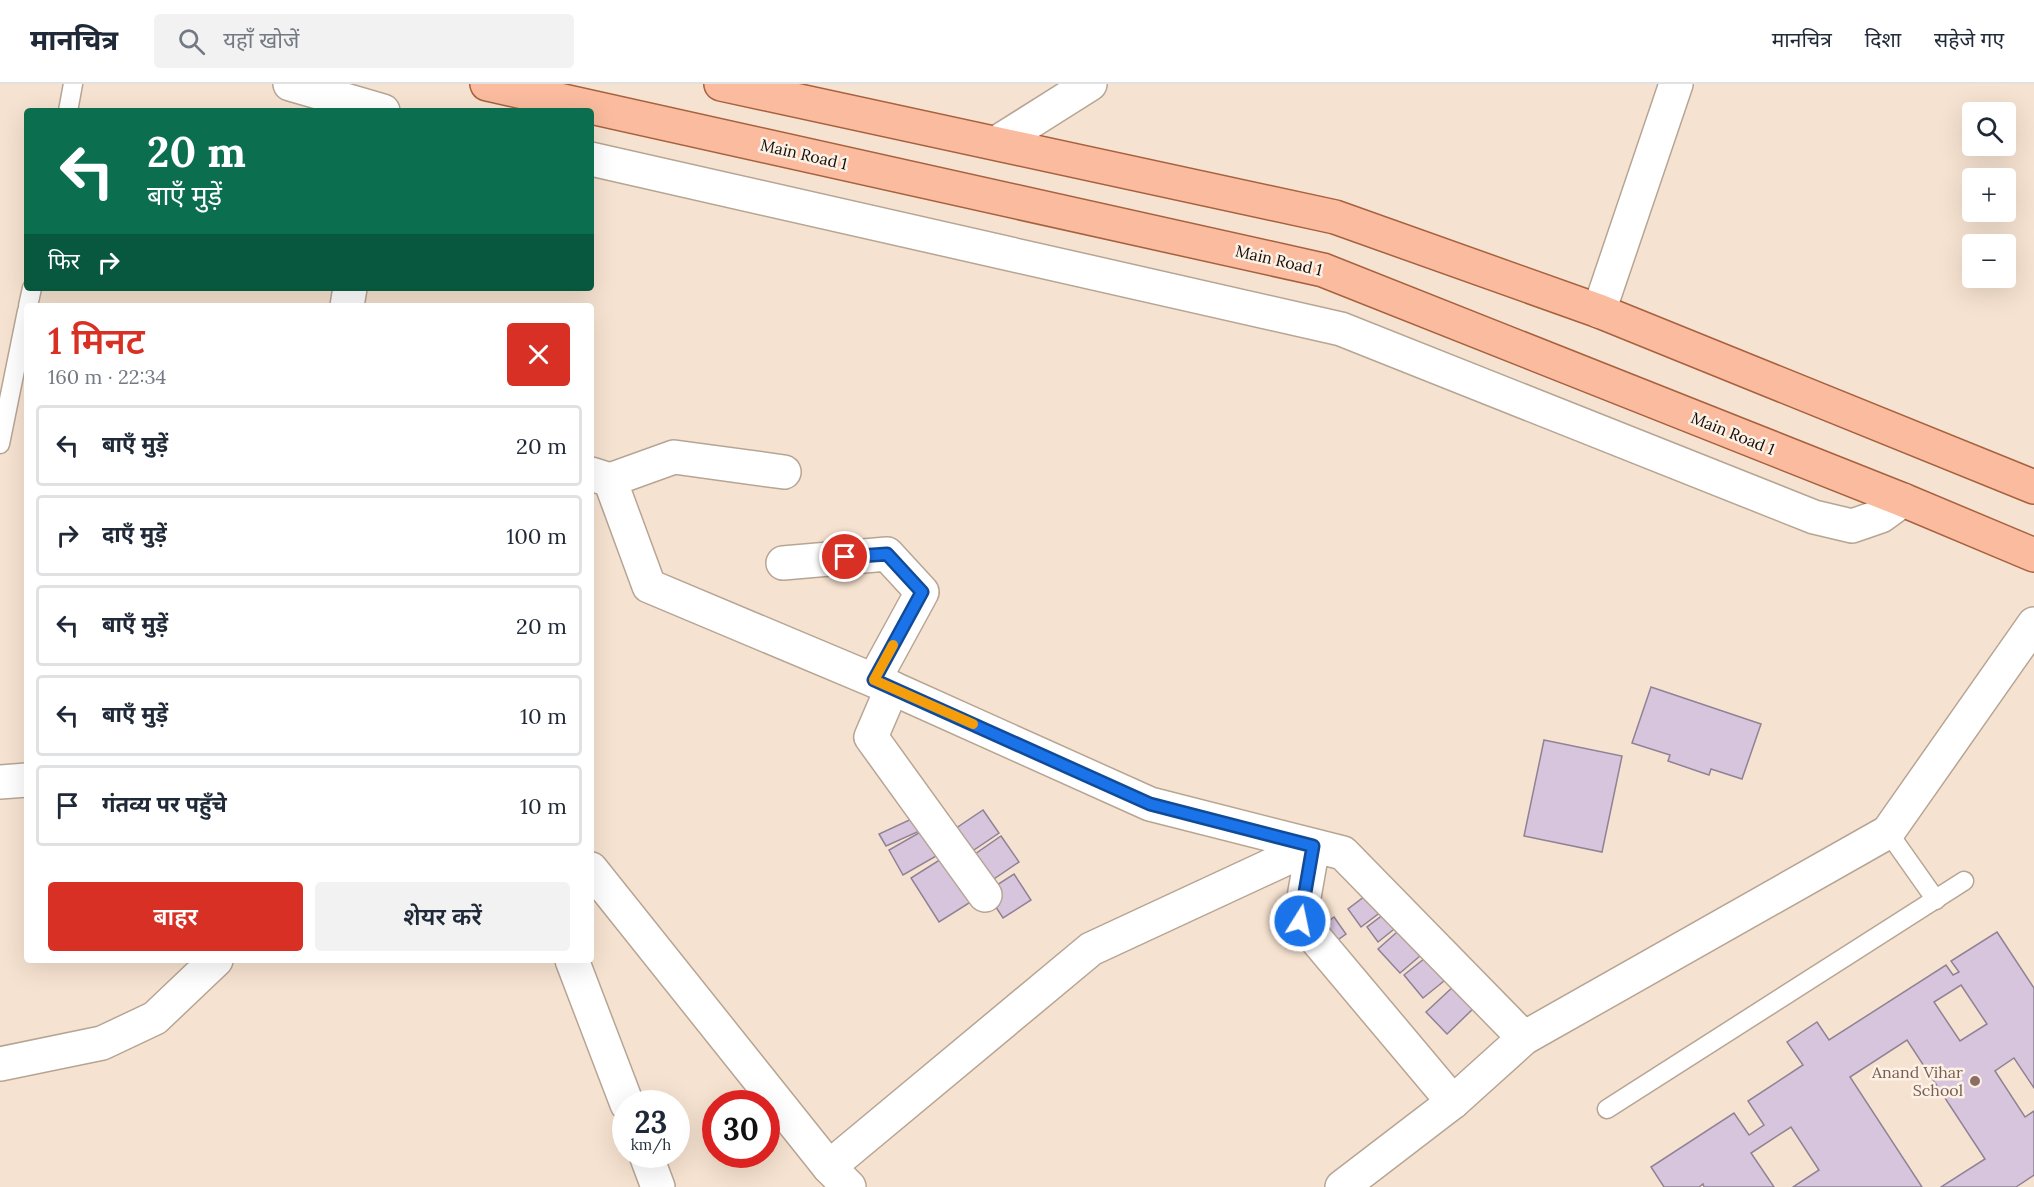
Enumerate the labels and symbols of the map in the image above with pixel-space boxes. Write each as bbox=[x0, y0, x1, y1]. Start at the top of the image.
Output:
street label: Main Road 1 bbox=[759, 134, 850, 174]
street label: Main Road 1 bbox=[1234, 240, 1325, 280]
street label: Main Road 1 bbox=[1688, 407, 1778, 459]
pin bbox=[819, 531, 870, 582]
position arrow bbox=[1268, 889, 1332, 953]
place label: Anand Vihar School bbox=[1871, 1062, 1963, 1100]
marker: Anand Vihar School bbox=[1968, 1074, 1982, 1088]
speed limit sign: 30 bbox=[702, 1090, 780, 1168]

